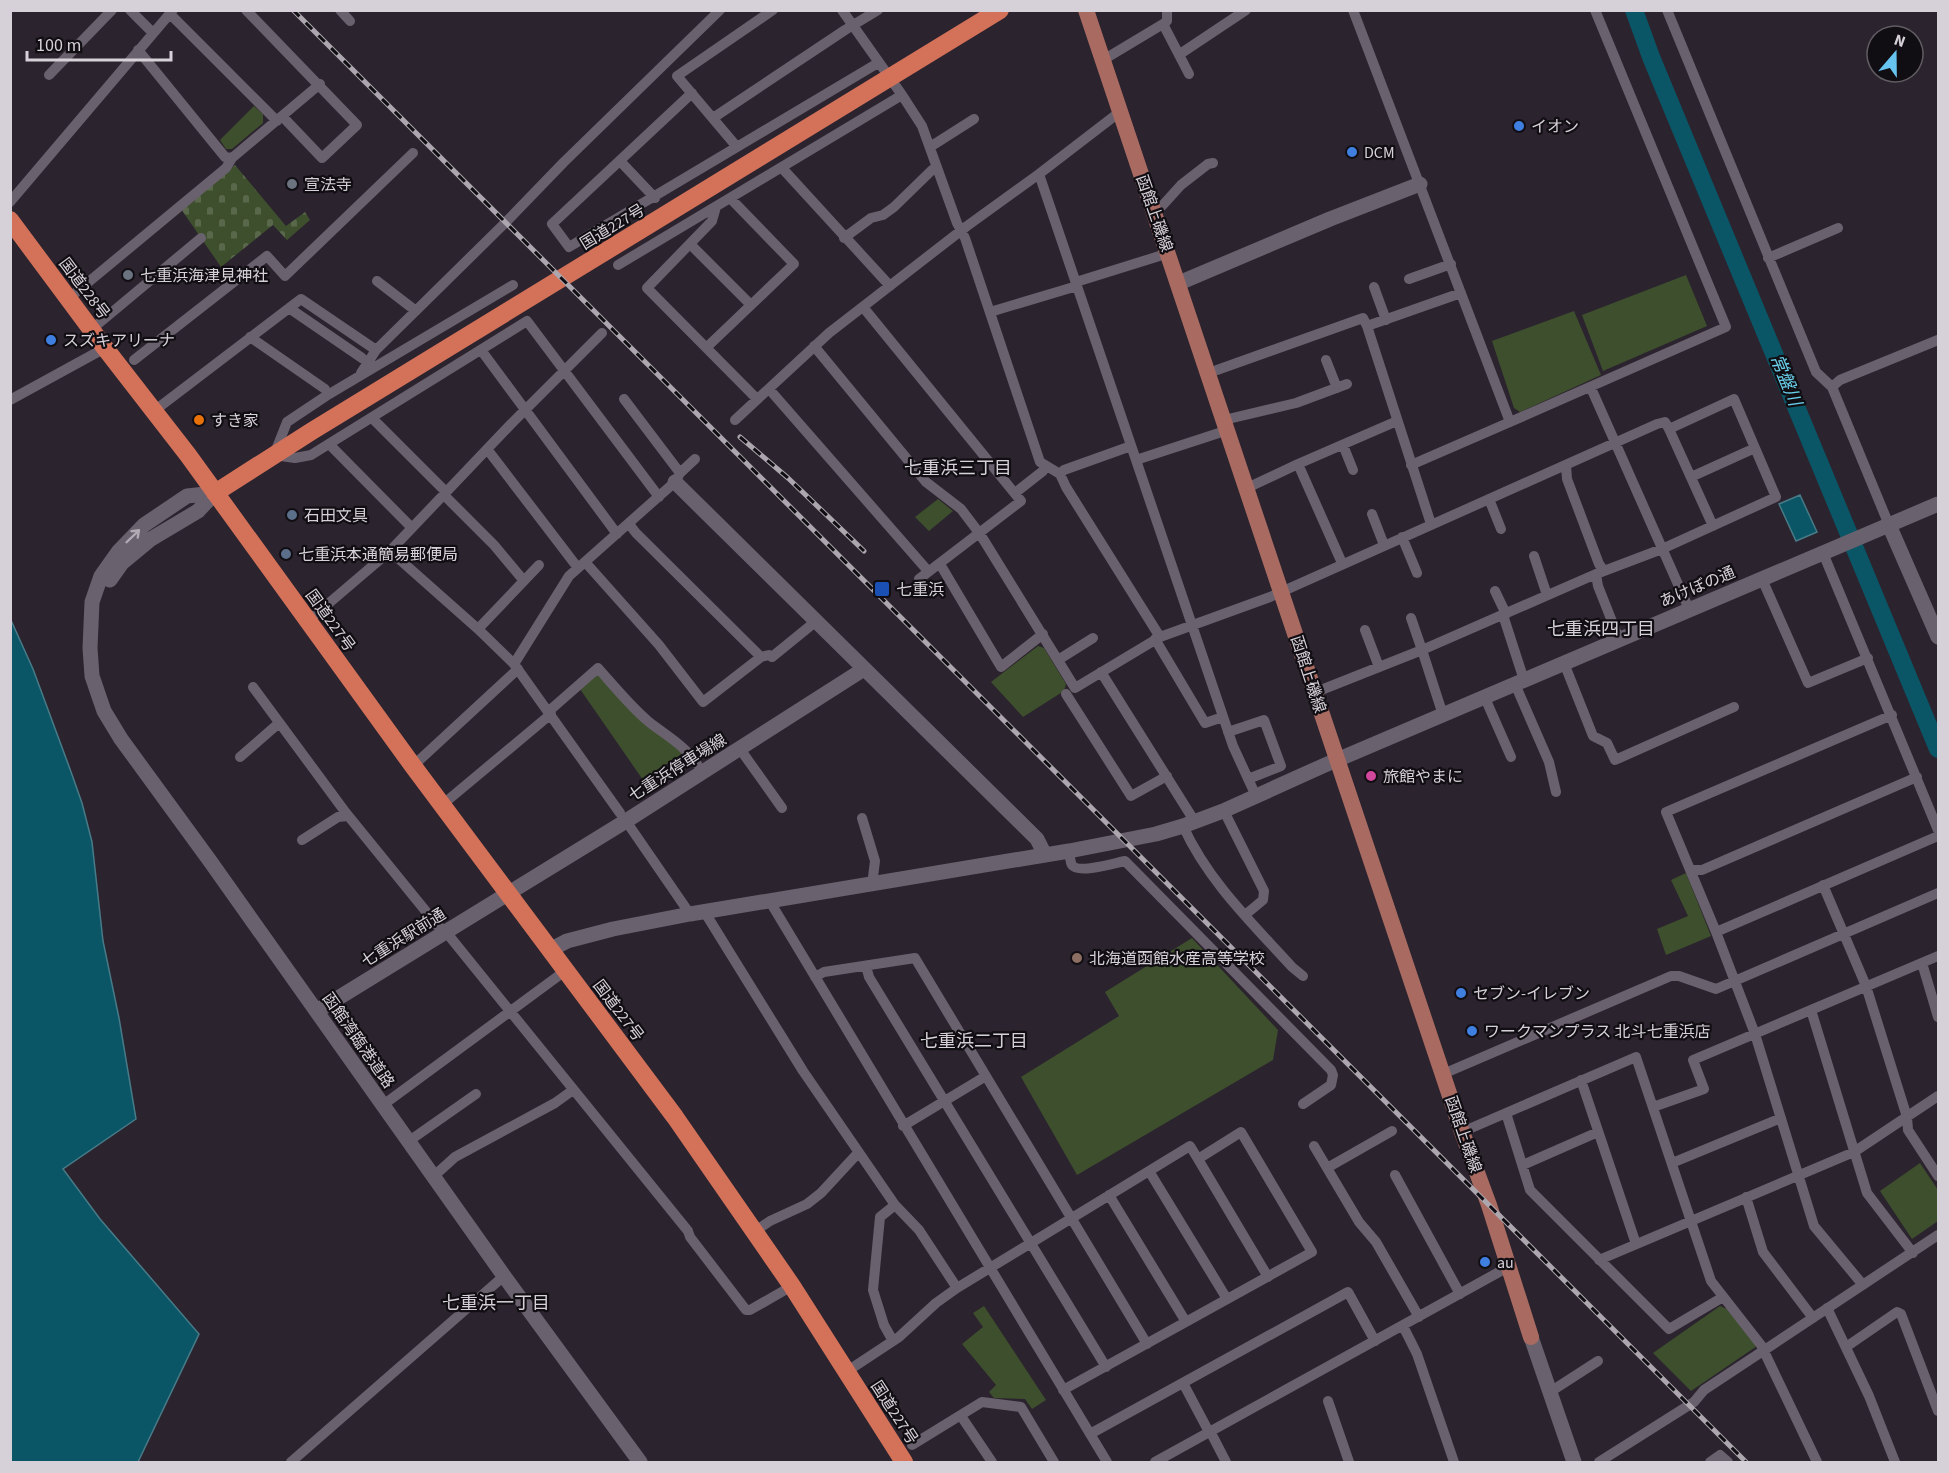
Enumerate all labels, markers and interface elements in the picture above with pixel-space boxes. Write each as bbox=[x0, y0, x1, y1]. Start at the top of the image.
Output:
scale bar bbox=[27, 24, 171, 62]
north arrow bbox=[1865, 24, 1925, 84]
text: N bbox=[1891, 29, 1909, 53]
text: 100 m bbox=[36, 33, 81, 58]
place label: イオン bbox=[1531, 116, 1579, 138]
marker: イオン bbox=[1512, 119, 1526, 133]
place label: DCM bbox=[1364, 142, 1395, 164]
marker: DCM bbox=[1345, 145, 1359, 159]
street label: 函館上磯線 bbox=[1131, 172, 1177, 255]
place label: 宣法寺 bbox=[304, 174, 352, 196]
marker: 宣法寺 bbox=[285, 177, 299, 191]
street label: 国道227号 bbox=[576, 199, 649, 255]
street label: 国道228号 bbox=[54, 253, 115, 324]
place label: 七重浜海津見神社 bbox=[140, 265, 268, 287]
marker: 七重浜海津見神社 bbox=[121, 268, 135, 282]
place label: スズキアリーナ bbox=[63, 330, 175, 352]
marker: スズキアリーナ bbox=[44, 333, 58, 347]
water label: 常盤川 bbox=[1764, 350, 1808, 412]
place label: すき家 bbox=[211, 410, 259, 432]
marker: すき家 bbox=[192, 413, 206, 427]
district label: 七重浜三丁目 bbox=[904, 456, 1012, 481]
place label: 石田文具 bbox=[304, 505, 368, 527]
marker: 石田文具 bbox=[285, 508, 299, 522]
one-way arrow bbox=[126, 529, 141, 543]
place label: 七重浜本通簡易郵便局 bbox=[298, 544, 458, 566]
marker: 七重浜本通簡易郵便局 bbox=[279, 547, 293, 561]
street label: あけぼの通 bbox=[1656, 561, 1739, 613]
place label: 七重浜 bbox=[896, 579, 944, 601]
marker: 七重浜 bbox=[873, 580, 891, 598]
street label: 国道227号 bbox=[300, 585, 360, 656]
district label: 七重浜四丁目 bbox=[1547, 617, 1655, 642]
street label: 函館上磯線 bbox=[1285, 633, 1331, 716]
street label: 七重浜停車場線 bbox=[624, 729, 731, 807]
place label: 旅館やまに bbox=[1383, 766, 1463, 788]
marker: 旅館やまに bbox=[1364, 769, 1378, 783]
street label: 七重浜駅前通 bbox=[357, 903, 450, 973]
place label: 北海道函館水産高等学校 bbox=[1089, 948, 1265, 970]
marker: 北海道函館水産高等学校 bbox=[1070, 951, 1084, 965]
street label: 国道227号 bbox=[588, 975, 649, 1046]
place label: セブン-イレブン bbox=[1473, 983, 1590, 1005]
marker: セブン-イレブン bbox=[1454, 986, 1468, 1000]
street label: 函館湾臨港道路 bbox=[317, 988, 399, 1093]
place label: ワークマンプラス 北斗七重浜店 bbox=[1484, 1021, 1710, 1043]
marker: ワークマンプラス 北斗七重浜店 bbox=[1465, 1024, 1479, 1038]
district label: 七重浜二丁目 bbox=[920, 1029, 1028, 1054]
street label: 函館上磯線 bbox=[1440, 1093, 1486, 1176]
place label: au bbox=[1497, 1252, 1514, 1274]
marker: au bbox=[1478, 1255, 1492, 1269]
district label: 七重浜一丁目 bbox=[442, 1291, 550, 1316]
street label: 国道227号 bbox=[865, 1376, 923, 1449]

